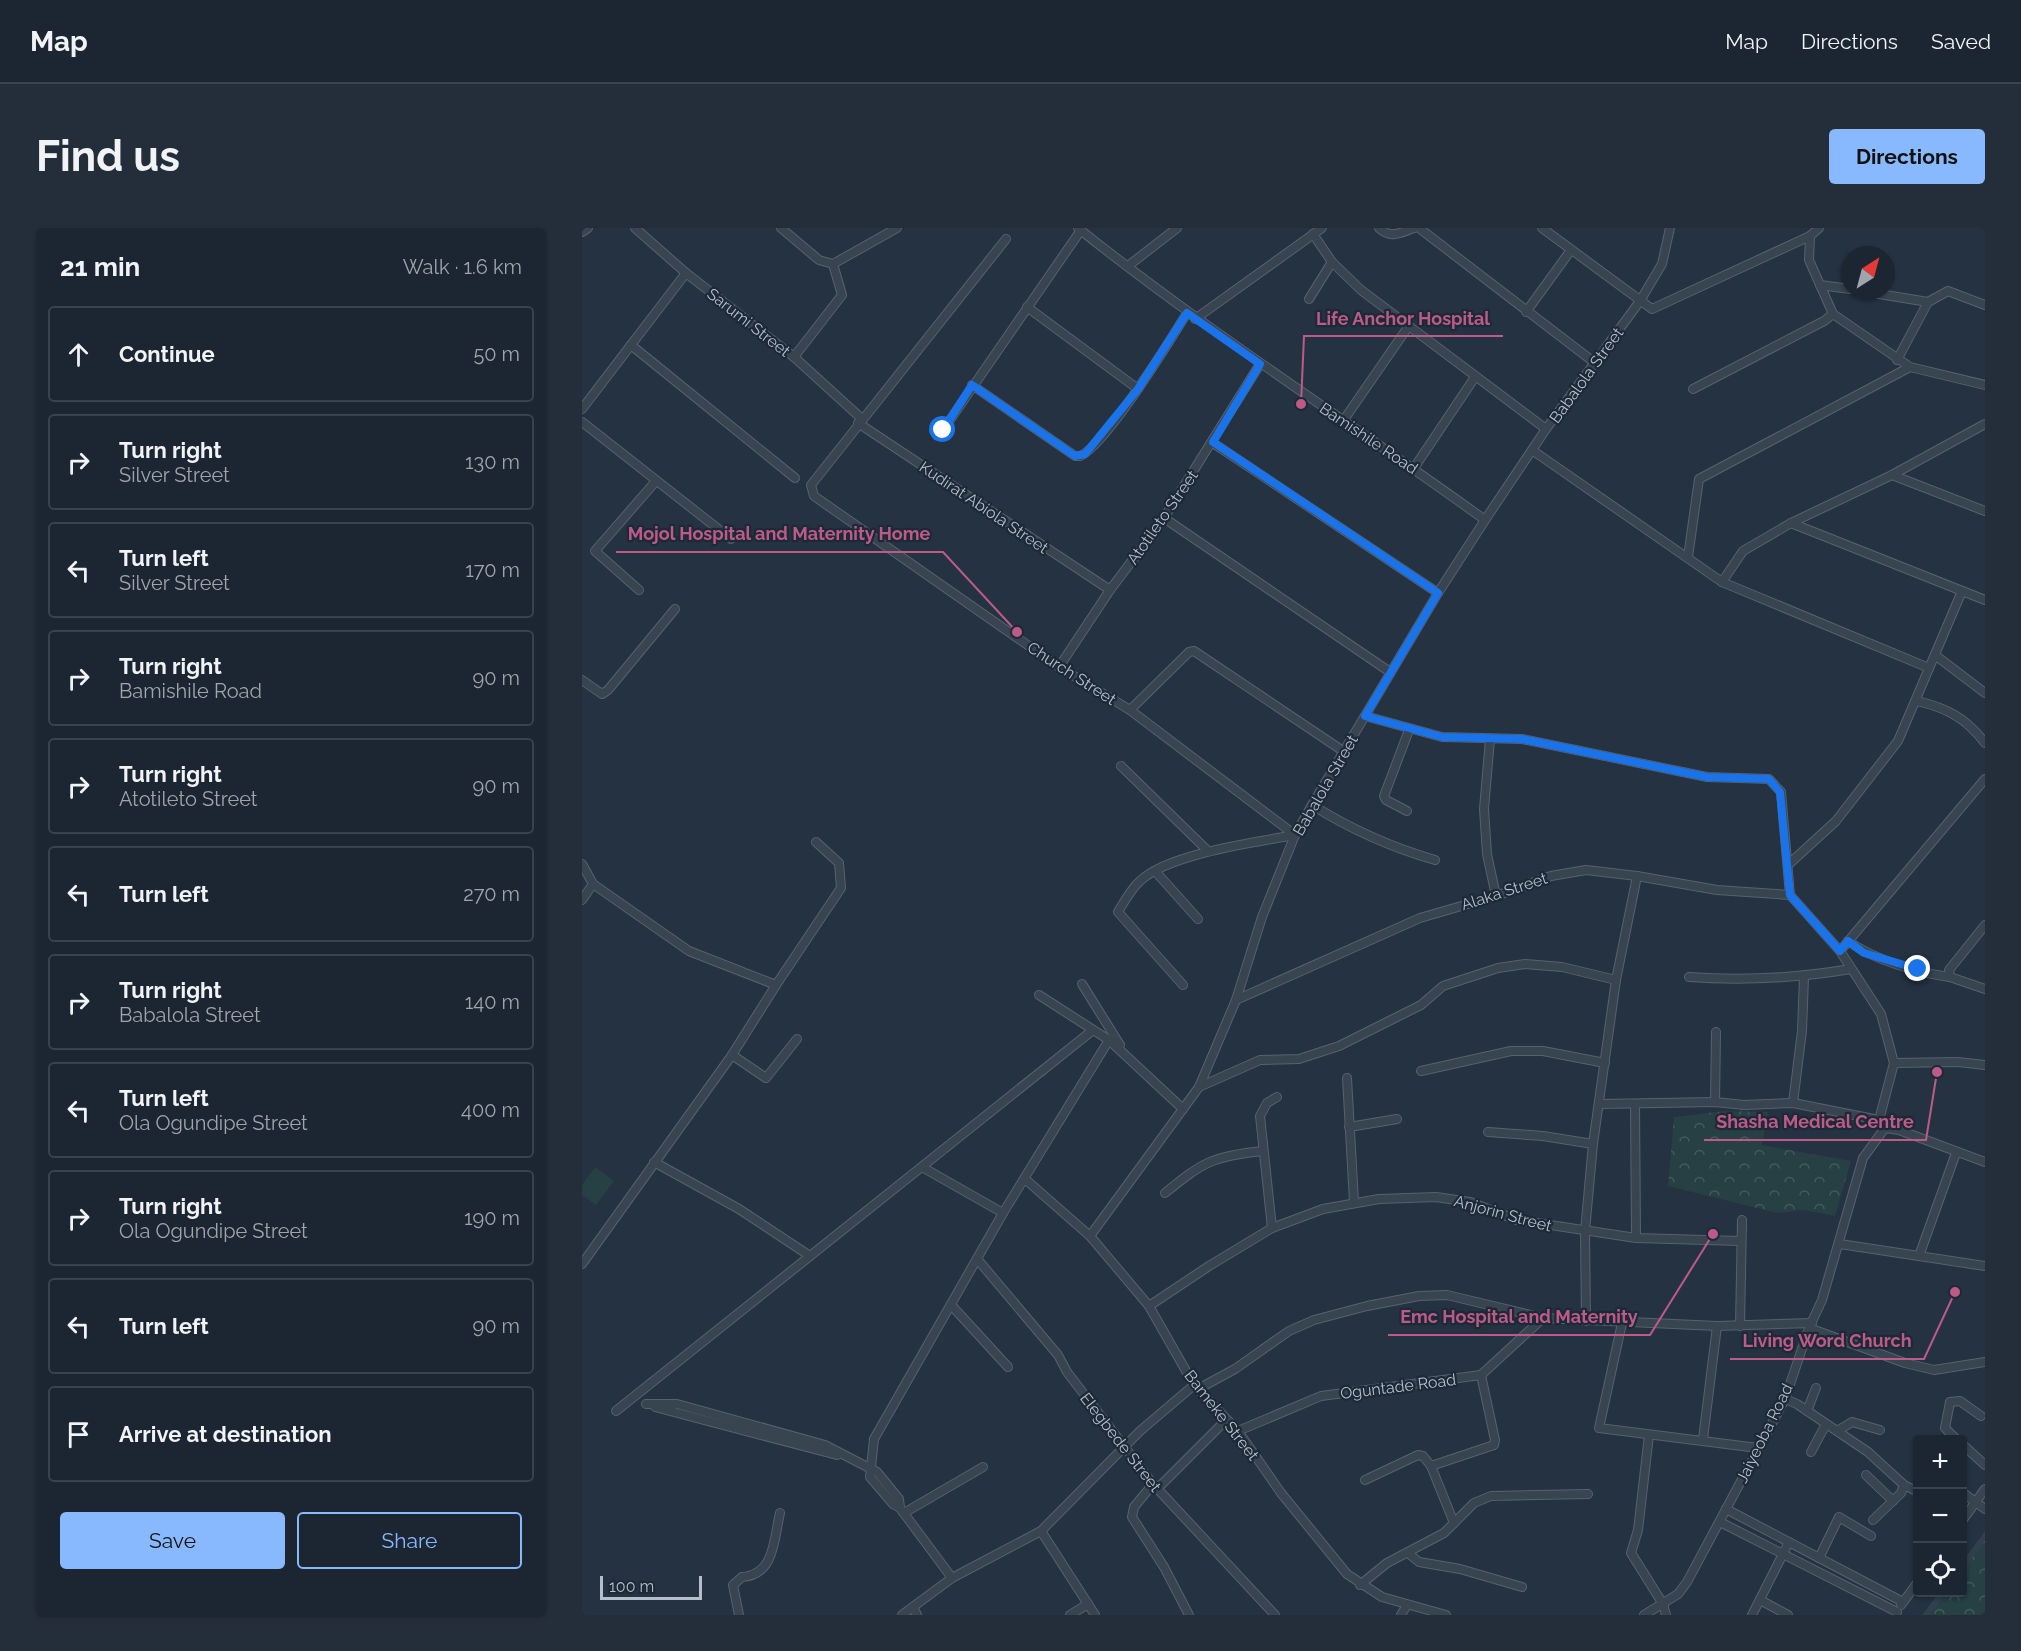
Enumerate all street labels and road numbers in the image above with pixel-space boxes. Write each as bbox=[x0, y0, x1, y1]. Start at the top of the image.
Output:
street label: Sarumi Street bbox=[703, 284, 795, 361]
street label: Babalola Street bbox=[1545, 323, 1628, 427]
street label: Bamishile Road bbox=[1316, 399, 1421, 478]
street label: Kudirat Abiola Street bbox=[916, 457, 1052, 558]
street label: Atotileto Street bbox=[1123, 466, 1202, 568]
street label: Church Street bbox=[1024, 638, 1120, 709]
street label: Babalola Street bbox=[1289, 731, 1362, 839]
street label: Alaka Street bbox=[1459, 868, 1550, 914]
street label: Anjorin Street bbox=[1452, 1191, 1554, 1236]
street label: Bameke Street bbox=[1180, 1366, 1263, 1465]
street label: Oguntade Road bbox=[1339, 1370, 1457, 1403]
street label: Jaiyeoba Road bbox=[1732, 1380, 1797, 1486]
street label: Elegbede Street bbox=[1076, 1389, 1166, 1496]

